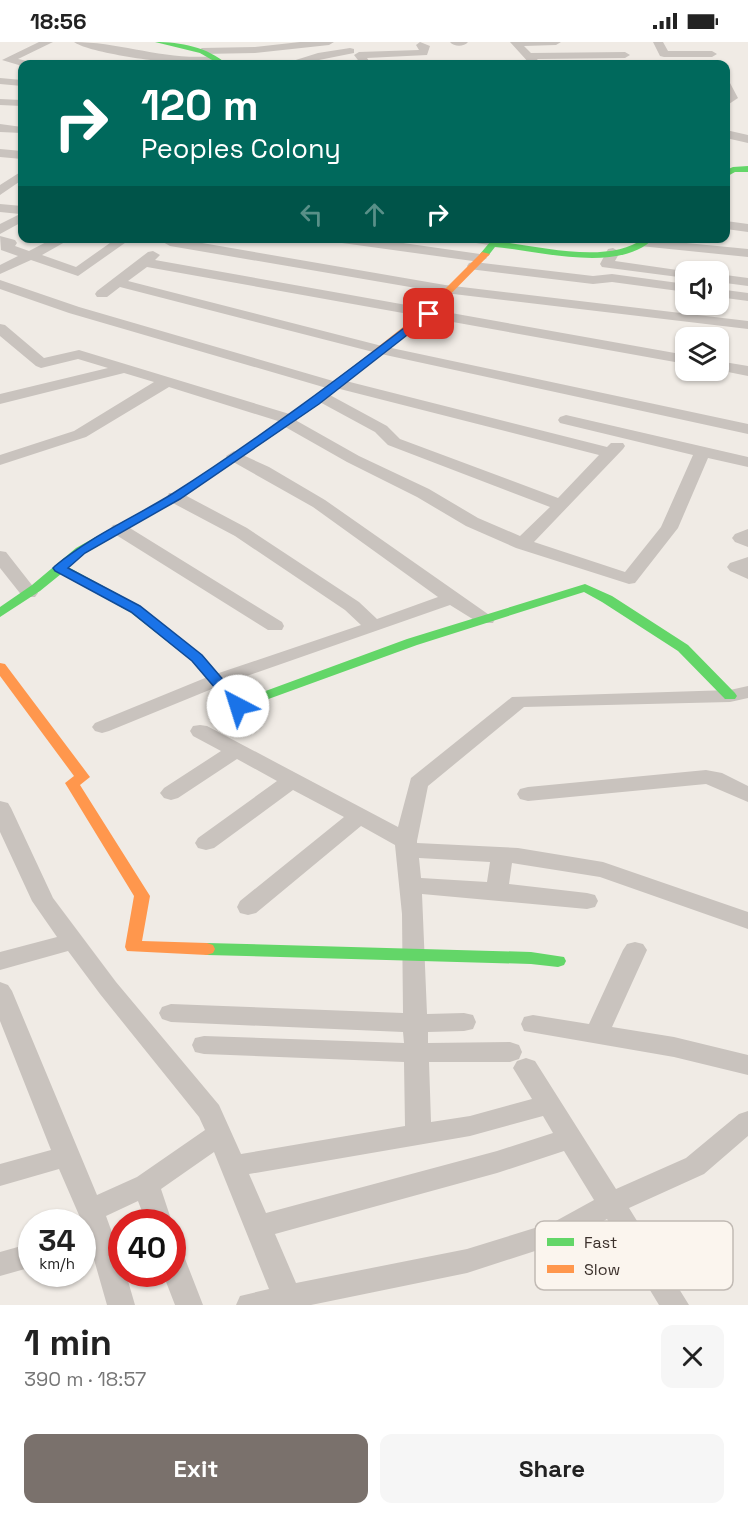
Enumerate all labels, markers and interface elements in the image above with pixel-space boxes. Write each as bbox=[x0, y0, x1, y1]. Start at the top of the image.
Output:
text: 18:56 bbox=[30, 7, 87, 35]
text: 120 m bbox=[141, 79, 259, 132]
icon: right bbox=[42, 84, 120, 162]
text: Peoples Colony bbox=[141, 131, 341, 166]
icon: left bbox=[295, 198, 328, 231]
icon: ahead bbox=[358, 198, 391, 231]
icon: right bbox=[421, 198, 454, 231]
map controls bbox=[675, 261, 729, 381]
button: sound bbox=[675, 261, 729, 315]
pin bbox=[403, 288, 454, 339]
icon: arrive bbox=[412, 297, 445, 330]
button: layers bbox=[675, 327, 729, 381]
position arrow bbox=[206, 674, 270, 738]
speed limit sign: 40 bbox=[108, 1209, 186, 1287]
text: 34 bbox=[38, 1221, 76, 1260]
legend bbox=[535, 1221, 733, 1290]
text: Fast bbox=[584, 1232, 617, 1253]
text: km/h bbox=[39, 1254, 75, 1273]
text: Slow bbox=[584, 1259, 620, 1280]
text: 1 min bbox=[24, 1320, 112, 1366]
button: close bbox=[661, 1325, 724, 1388]
text: 390 m · 18:57 bbox=[24, 1366, 146, 1392]
button: Exit bbox=[24, 1434, 368, 1503]
button: Share bbox=[380, 1434, 724, 1503]

